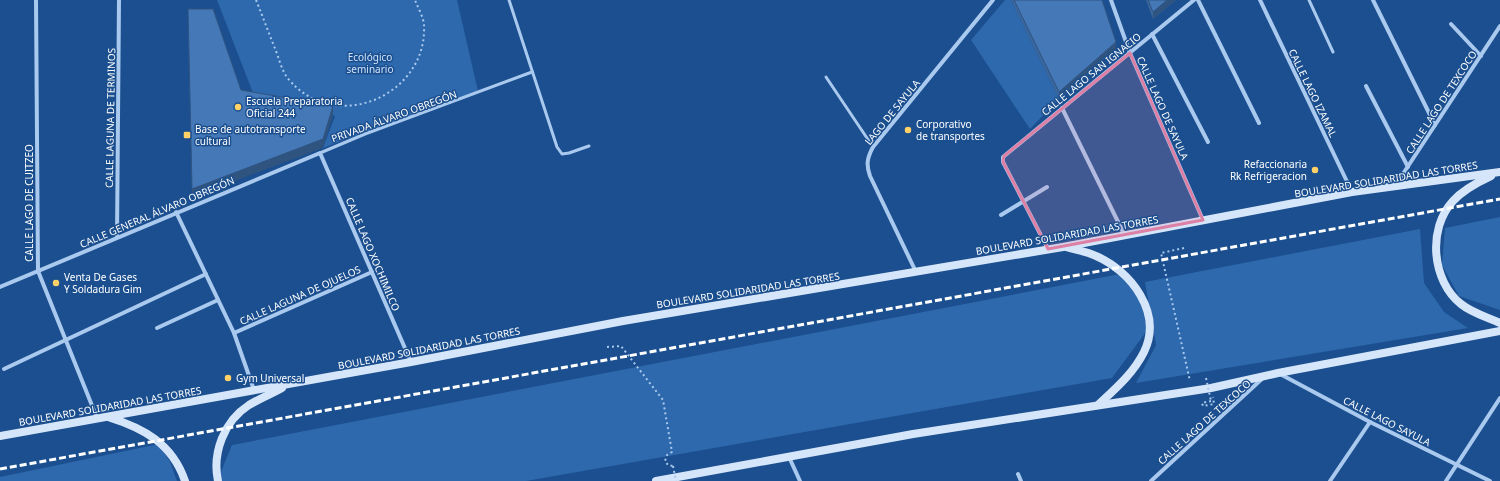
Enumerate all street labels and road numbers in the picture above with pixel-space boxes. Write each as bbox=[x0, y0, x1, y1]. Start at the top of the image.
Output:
street label: CALLE LAGO SAN IGNACIO bbox=[1038, 29, 1144, 119]
street label: CALLE LAGO IZAMAL bbox=[1286, 46, 1340, 140]
street label: CALLE LAGUNA DE TERMINOS bbox=[102, 47, 118, 188]
street label: CALLE LAGO DE TEXCOCO bbox=[1402, 47, 1480, 156]
street label: CALLE LAGO DE SAYULA bbox=[1134, 54, 1192, 162]
street label: LAGO DE SAYULA bbox=[861, 76, 923, 148]
street label: PRIVADA ÁLVARO OBREGÓN bbox=[329, 87, 459, 145]
street label: CALLE LAGO DE CUITZEO bbox=[22, 144, 36, 262]
street label: BOULEVARD SOLIDARIDAD LAS TORRES bbox=[1293, 158, 1479, 200]
street label: CALLE GENERAL ÁLVARO OBREGÓN bbox=[78, 173, 236, 251]
street label: CALLE LAGO XOCHIMILCO bbox=[343, 195, 403, 313]
street label: BOULEVARD SOLIDARIDAD LAS TORRES bbox=[975, 212, 1160, 258]
street label: CALLE LAGUNA DE OJUELOS bbox=[237, 262, 363, 328]
street label: BOULEVARD SOLIDARIDAD LAS TORRES bbox=[655, 269, 841, 311]
street label: BOULEVARD SOLIDARIDAD LAS TORRES bbox=[337, 323, 522, 373]
street label: CALLE LAGO DE TEXCOCO bbox=[1155, 376, 1254, 468]
street label: BOULEVARD SOLIDARIDAD LAS TORRES bbox=[18, 383, 203, 429]
street label: CALLE LAGO SAYULA bbox=[1341, 393, 1434, 449]

